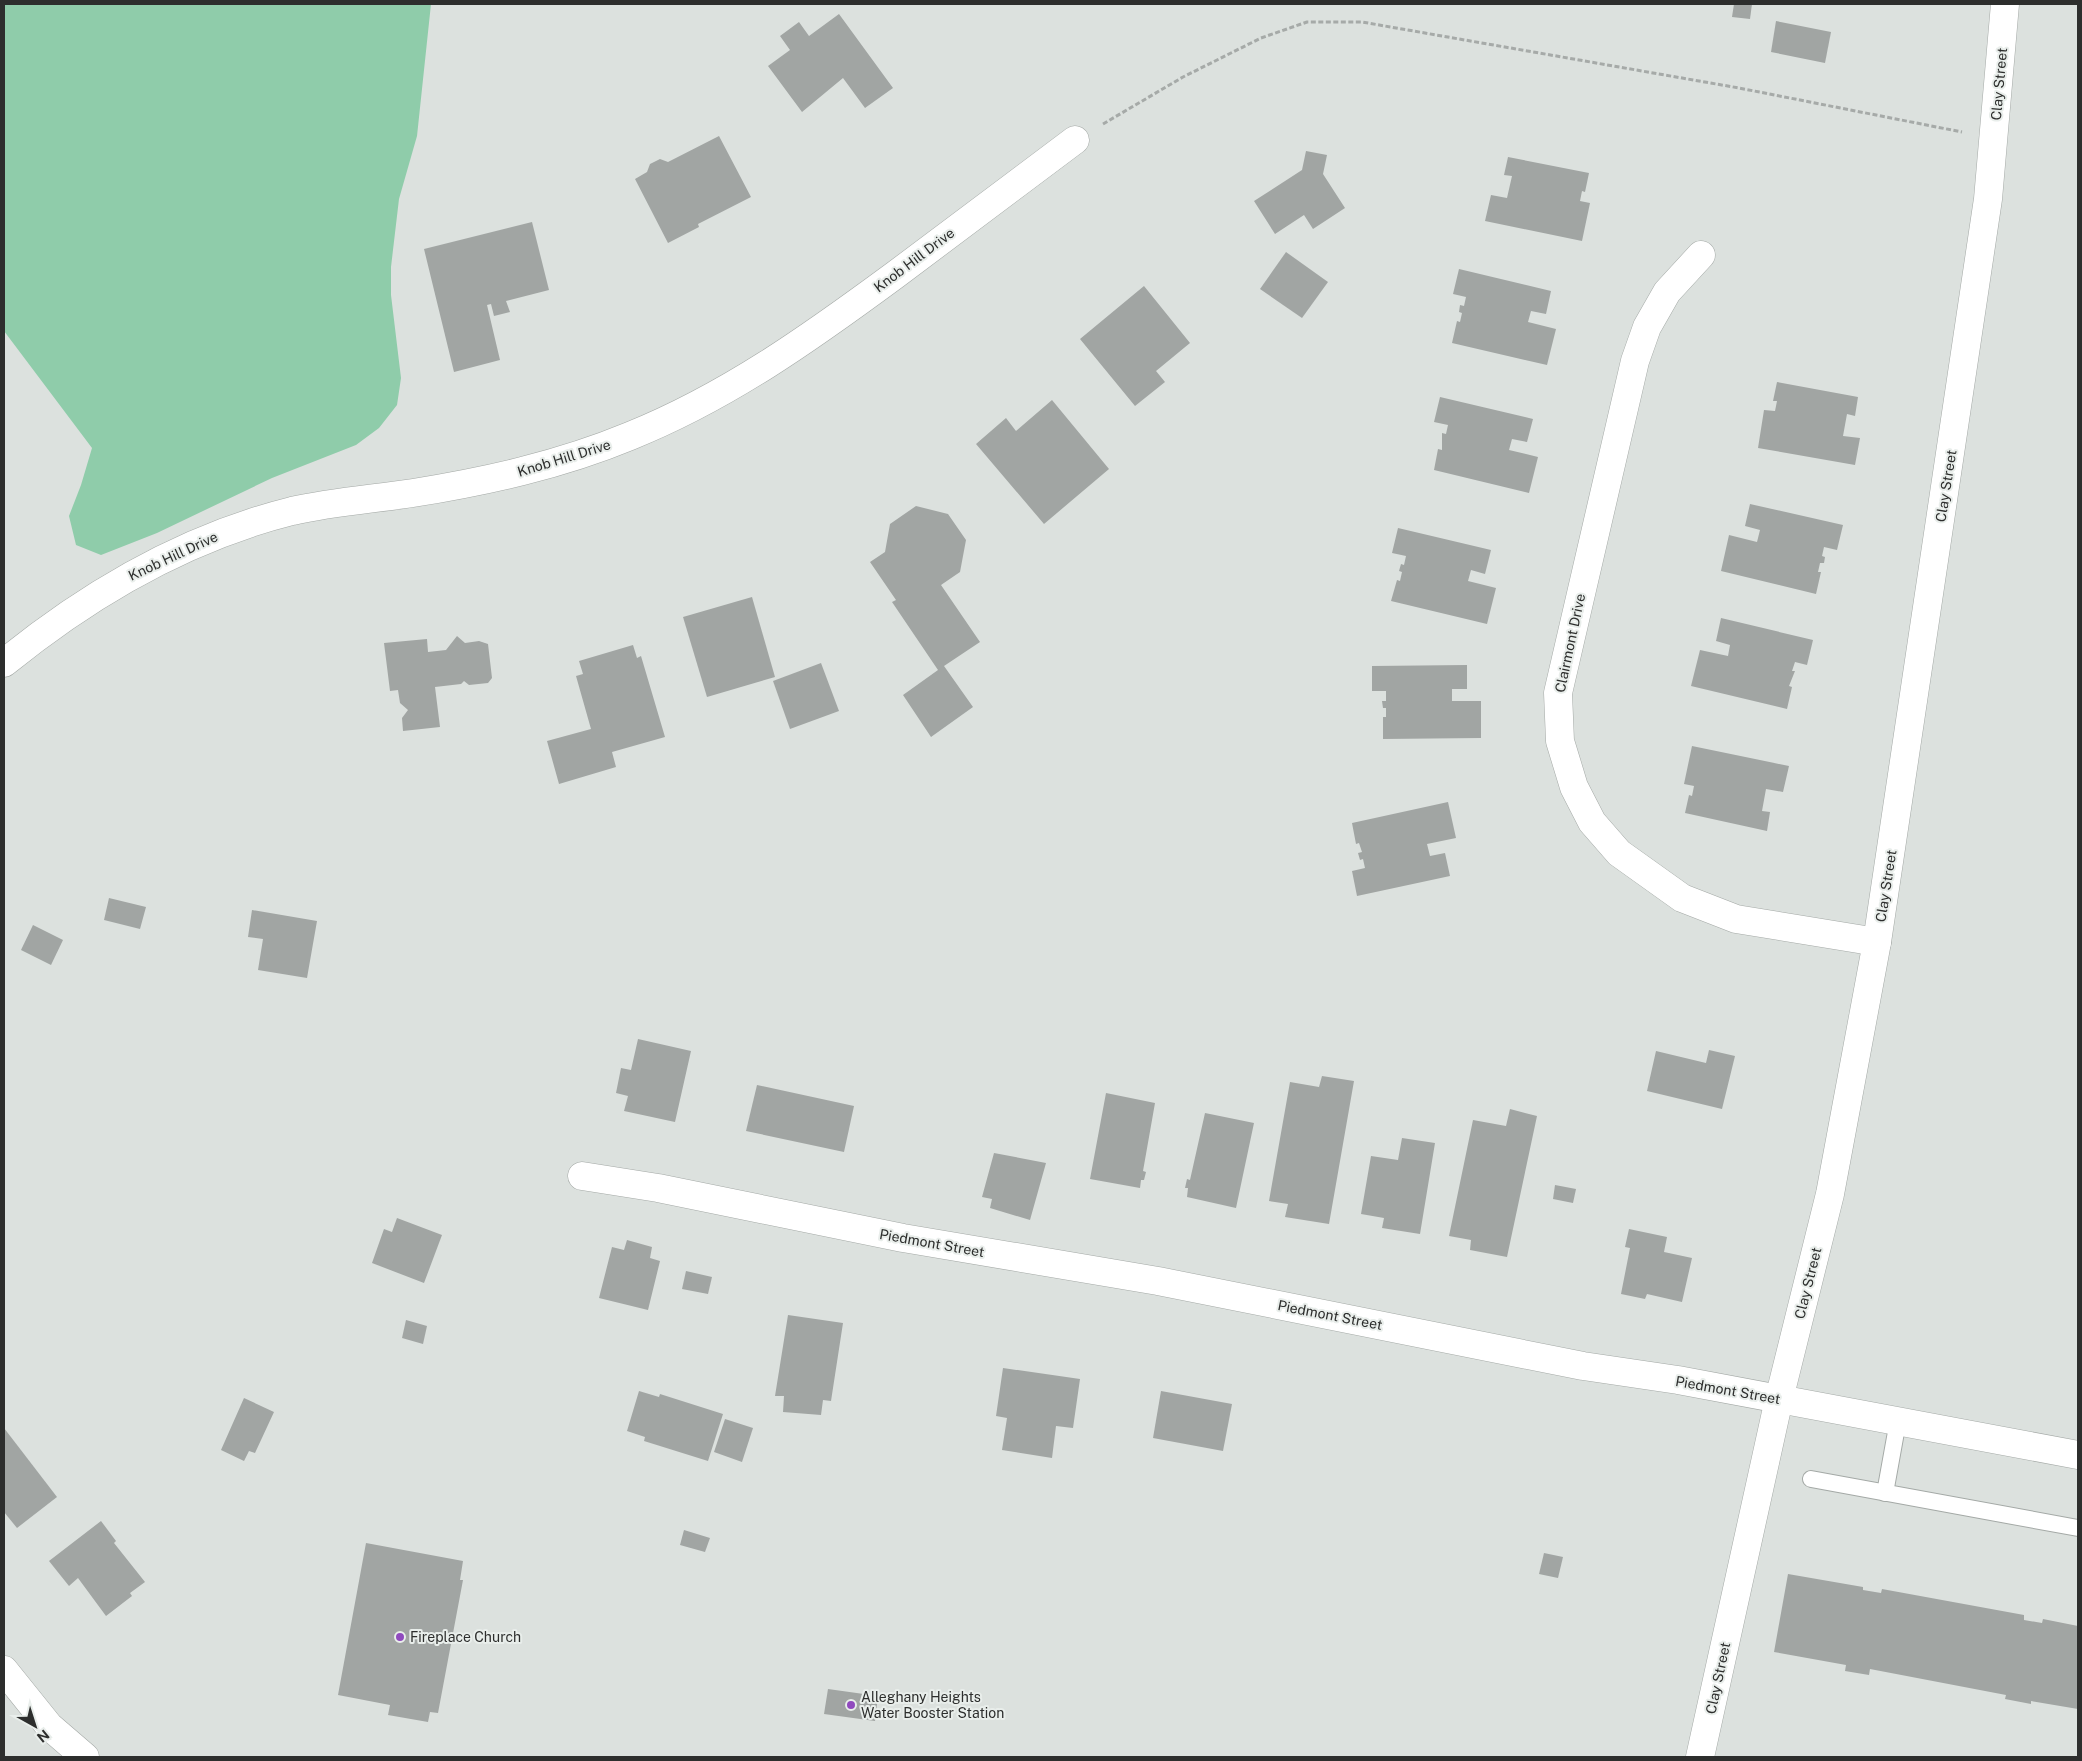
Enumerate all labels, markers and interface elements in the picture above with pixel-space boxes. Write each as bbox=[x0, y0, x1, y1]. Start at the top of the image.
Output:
street label: Clay Street bbox=[1988, 47, 2010, 121]
street label: Knob Hill Drive bbox=[871, 224, 957, 295]
street label: Knob Hill Drive bbox=[515, 436, 613, 480]
street label: Clay Street bbox=[1932, 449, 1960, 523]
street label: Knob Hill Drive bbox=[126, 528, 220, 584]
street label: Clairmont Drive bbox=[1552, 592, 1588, 694]
street label: Clay Street bbox=[1872, 849, 1900, 923]
street label: Piedmont Street bbox=[878, 1226, 986, 1260]
street label: Clay Street bbox=[1791, 1246, 1825, 1320]
street label: Piedmont Street bbox=[1276, 1297, 1384, 1333]
street label: Piedmont Street bbox=[1674, 1373, 1782, 1407]
place label: Fireplace Church bbox=[410, 1629, 521, 1645]
marker: Fireplace Church bbox=[394, 1631, 406, 1643]
street label: Clay Street bbox=[1703, 1641, 1733, 1715]
place label: Alleghany Heights Water Booster Station bbox=[861, 1689, 1004, 1721]
marker: Alleghany Heights Water Booster Station bbox=[845, 1699, 857, 1711]
north arrow bbox=[10, 1701, 60, 1751]
text: N bbox=[34, 1726, 52, 1746]

